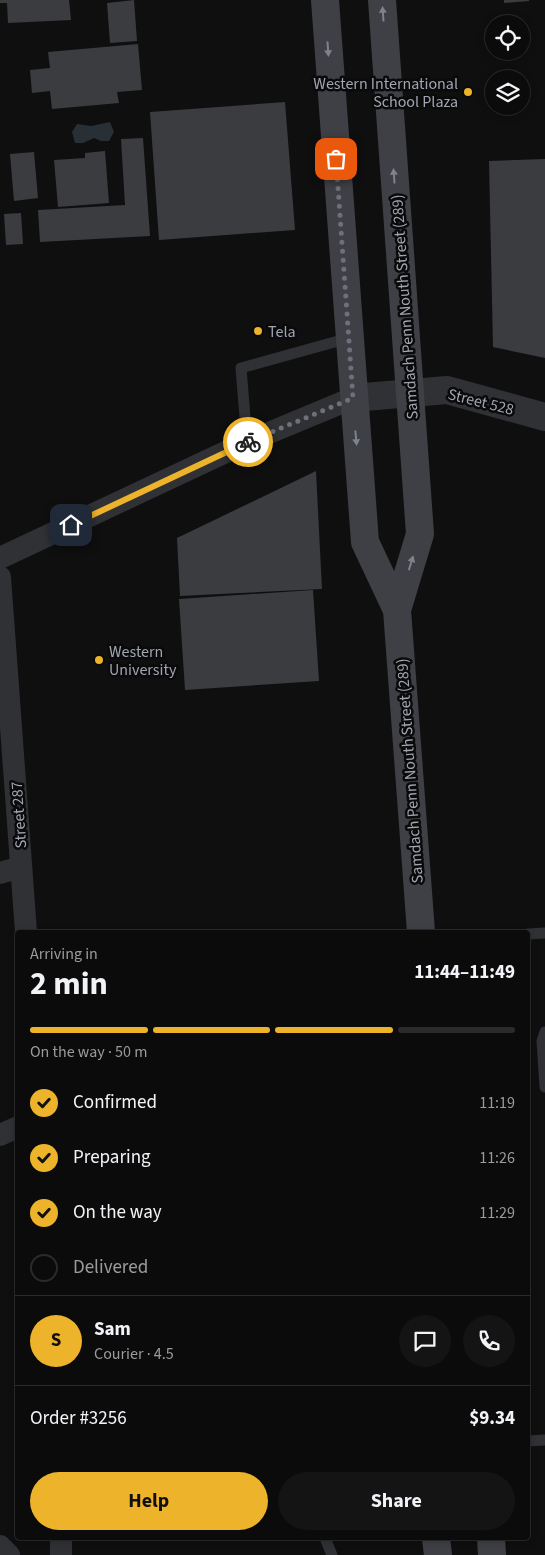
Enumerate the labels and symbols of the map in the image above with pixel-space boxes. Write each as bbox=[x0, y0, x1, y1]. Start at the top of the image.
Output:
one-way arrow bbox=[379, 5, 387, 21]
one-way arrow bbox=[325, 41, 333, 57]
place label: Western International School Plaza bbox=[313, 73, 458, 113]
marker: Western International School Plaza bbox=[462, 86, 474, 98]
pin bbox=[315, 138, 357, 180]
one-way arrow bbox=[390, 167, 398, 183]
street label: Samdach Penn Nouth Street (289) bbox=[386, 194, 424, 420]
place label: Tela bbox=[268, 321, 296, 343]
marker: Tela bbox=[252, 325, 264, 337]
street label: Street 528 bbox=[446, 383, 516, 421]
courier bbox=[223, 417, 273, 467]
one-way arrow bbox=[353, 430, 361, 446]
pin bbox=[50, 504, 92, 546]
one-way arrow bbox=[408, 556, 416, 571]
place label: Western University bbox=[109, 641, 177, 681]
marker: Western University bbox=[93, 654, 105, 666]
street label: Samdach Penn Nouth Street (289) bbox=[391, 658, 429, 884]
street label: Street 287 bbox=[6, 781, 32, 849]

